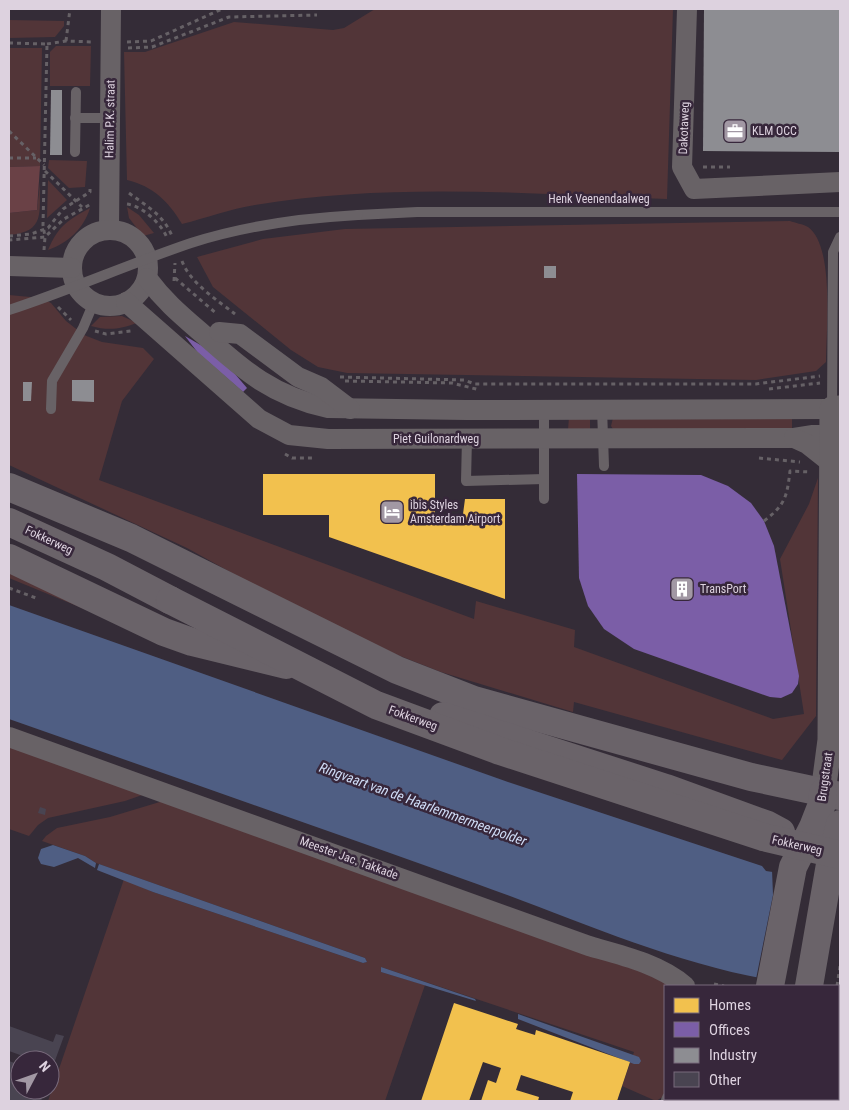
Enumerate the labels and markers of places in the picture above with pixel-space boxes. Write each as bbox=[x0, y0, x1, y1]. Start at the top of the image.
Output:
office icon: KLM OCC bbox=[722, 118, 748, 144]
place label: KLM OCC bbox=[752, 124, 797, 138]
place label: ibis Styles Amsterdam Airport bbox=[410, 498, 501, 526]
hotel icon: ibis Styles Amsterdam Airport bbox=[379, 499, 405, 525]
building icon: TransPort bbox=[669, 576, 695, 602]
place label: TransPort bbox=[700, 582, 747, 596]

